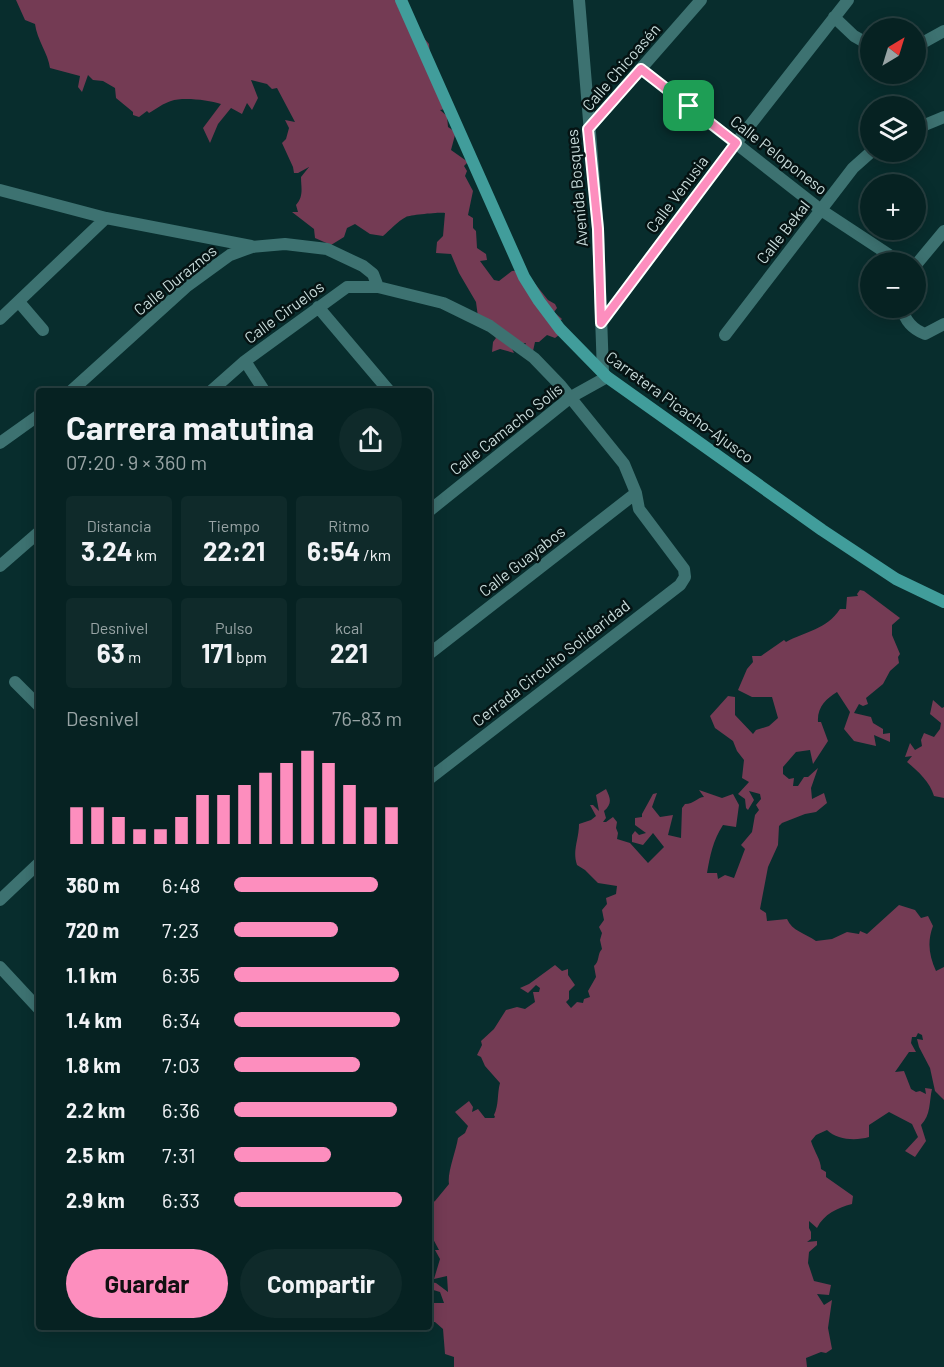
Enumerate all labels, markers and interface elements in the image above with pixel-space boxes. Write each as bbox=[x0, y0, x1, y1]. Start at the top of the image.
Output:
north arrow bbox=[860, 18, 926, 84]
map controls bbox=[860, 18, 926, 318]
street label: Calle Chicoasén bbox=[578, 19, 664, 114]
pin bbox=[663, 80, 714, 131]
icon: arrive bbox=[672, 89, 705, 122]
button: layers bbox=[860, 96, 926, 162]
street label: Calle Peloponeso bbox=[727, 111, 832, 198]
street label: Avenida Bosques bbox=[562, 129, 591, 248]
street label: Calle Venusia bbox=[642, 152, 712, 236]
button: + bbox=[860, 174, 926, 240]
street label: Calle Bekal bbox=[752, 196, 813, 267]
street label: Calle Duraznos bbox=[129, 240, 220, 319]
button: − bbox=[860, 252, 926, 318]
street label: Calle Ciruelos bbox=[240, 276, 327, 347]
street label: Carretera Picacho-Ajusco bbox=[603, 347, 758, 467]
street label: Calle Camacho Solís bbox=[446, 379, 566, 478]
text: Carrera matutina bbox=[66, 407, 314, 447]
button: share bbox=[339, 408, 402, 471]
text: 07:20 · 9 × 360 m bbox=[66, 450, 207, 474]
text: Distancia bbox=[87, 516, 151, 535]
text: Tiempo bbox=[208, 516, 260, 535]
text: Ritmo bbox=[328, 516, 370, 535]
street label: Calle Guayabos bbox=[475, 521, 568, 600]
text: 3.24 bbox=[81, 535, 132, 566]
text: 22:21 bbox=[203, 535, 265, 566]
text: 6:54 bbox=[307, 535, 360, 566]
text: km bbox=[132, 545, 157, 564]
text: /km bbox=[360, 545, 391, 564]
street label: Cerrada Circuito Solidaridad bbox=[468, 595, 633, 730]
text: Desnivel bbox=[90, 618, 148, 637]
text: Pulso bbox=[215, 618, 253, 637]
text: kcal bbox=[335, 618, 363, 637]
text: 63 bbox=[97, 637, 125, 668]
text: 171 bbox=[201, 637, 233, 668]
text: 221 bbox=[330, 637, 368, 668]
text: m bbox=[125, 647, 141, 666]
text: bpm bbox=[233, 647, 267, 666]
text: Desnivel bbox=[66, 706, 139, 730]
text: 76–83 m bbox=[332, 706, 402, 730]
text: 360 m bbox=[66, 873, 120, 897]
text: 6:48 bbox=[162, 873, 201, 897]
text: 720 m bbox=[66, 918, 119, 942]
text: 7:23 bbox=[162, 918, 199, 942]
text: 1.1 km bbox=[66, 963, 117, 987]
text: 6:35 bbox=[162, 963, 200, 987]
text: 1.4 km bbox=[66, 1008, 122, 1032]
text: 6:34 bbox=[162, 1008, 200, 1032]
text: 1.8 km bbox=[66, 1053, 121, 1077]
text: 7:03 bbox=[162, 1053, 200, 1077]
text: 2.2 km bbox=[66, 1098, 125, 1122]
text: 6:36 bbox=[162, 1098, 200, 1122]
text: 2.5 km bbox=[66, 1143, 125, 1167]
text: 7:31 bbox=[162, 1143, 195, 1167]
text: 2.9 km bbox=[66, 1188, 125, 1212]
text: 6:33 bbox=[162, 1188, 200, 1212]
button: Guardar bbox=[66, 1249, 228, 1318]
button: Compartir bbox=[240, 1249, 402, 1318]

